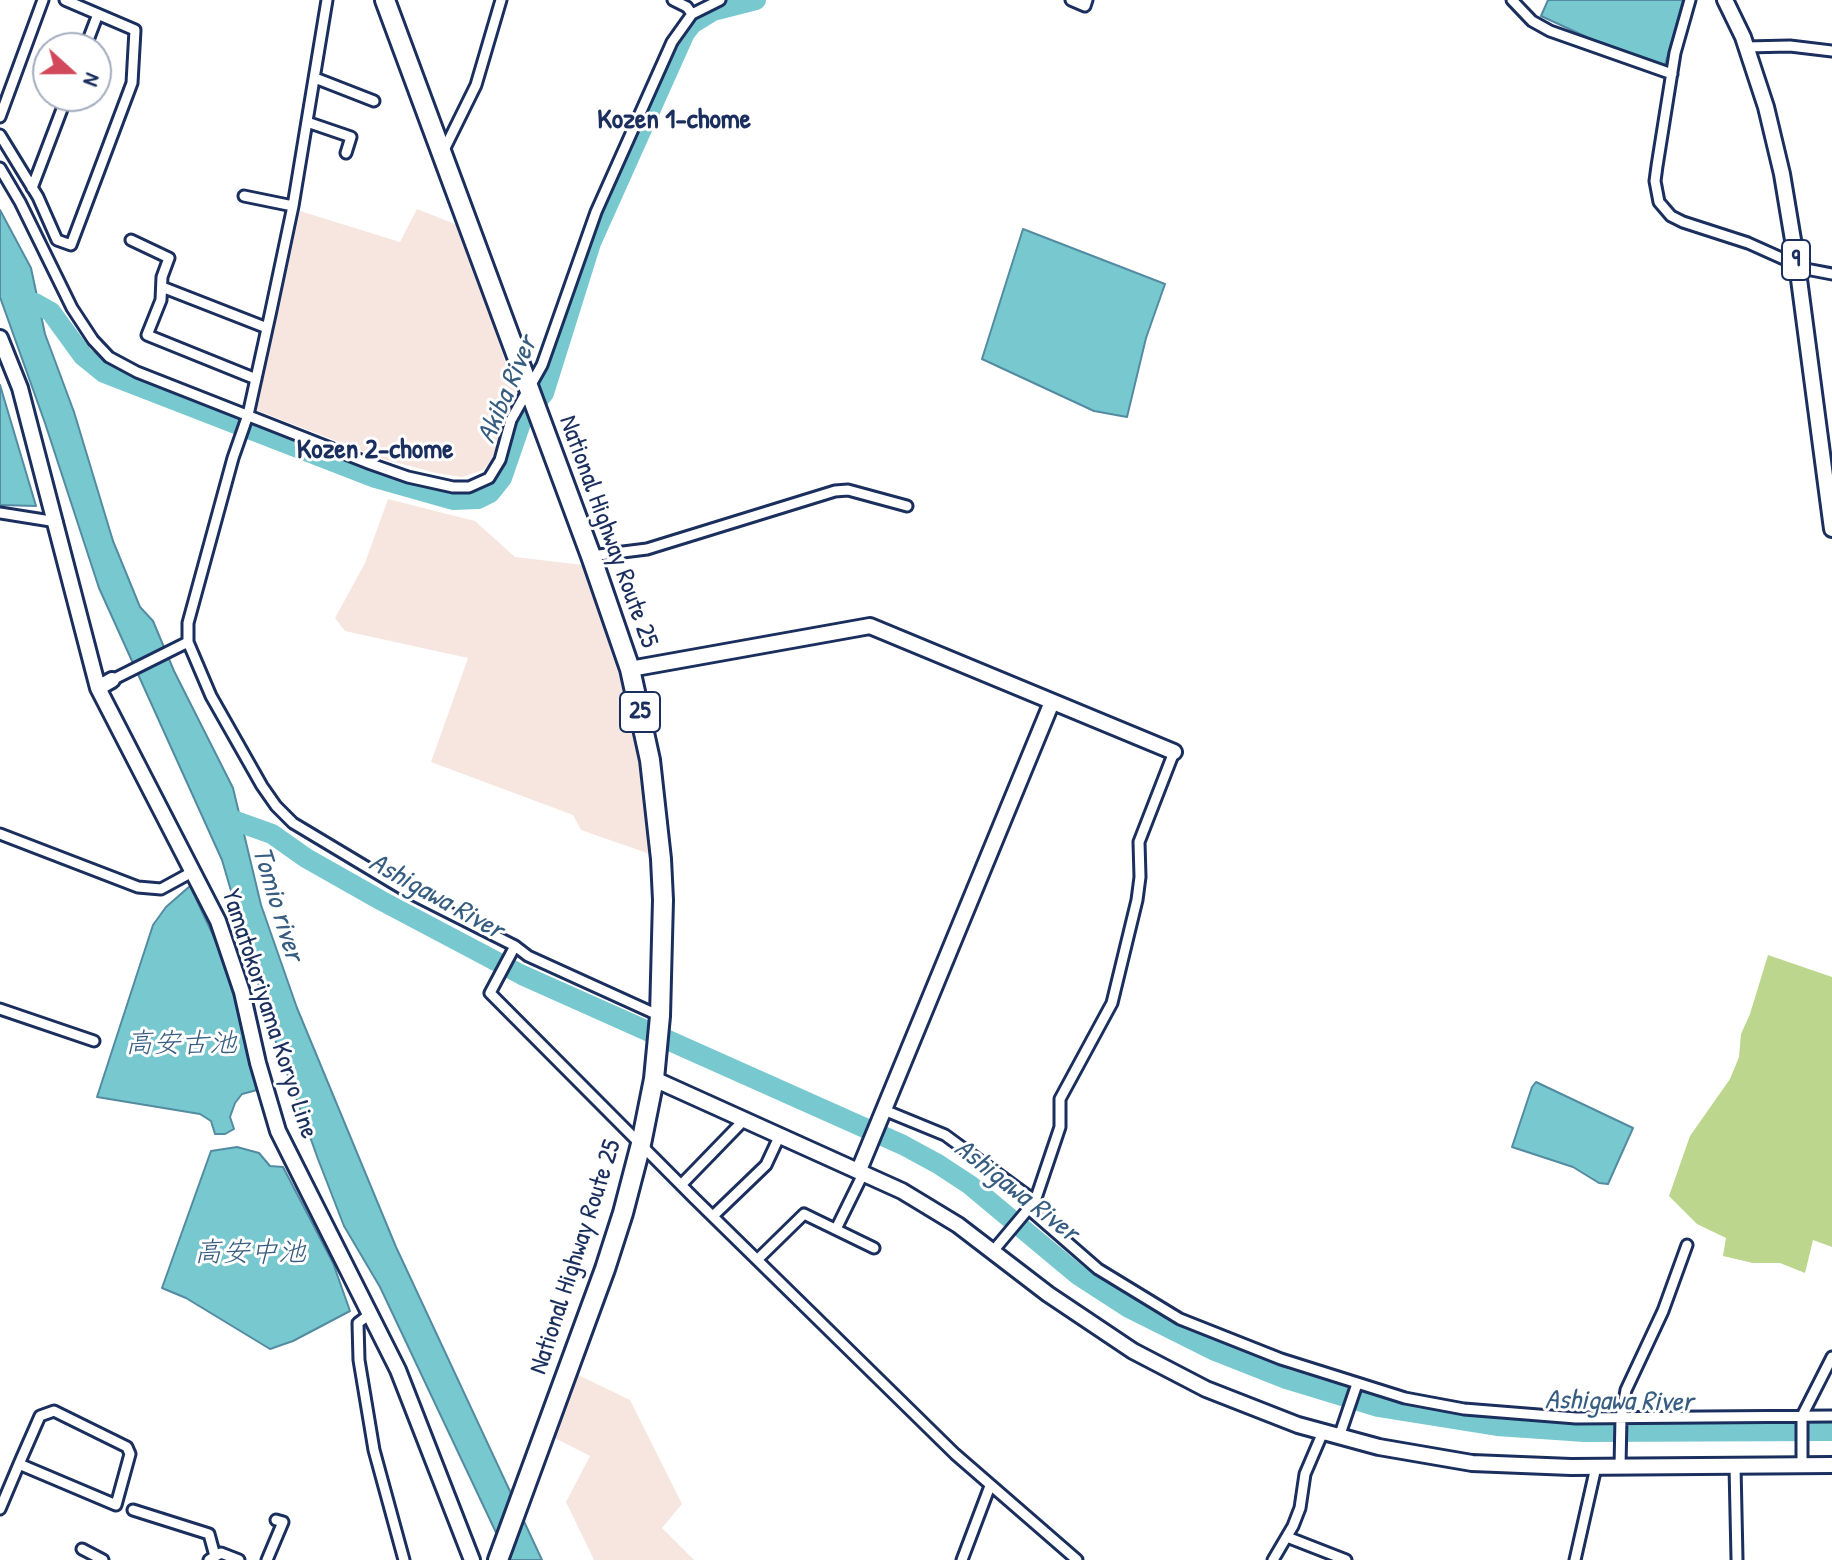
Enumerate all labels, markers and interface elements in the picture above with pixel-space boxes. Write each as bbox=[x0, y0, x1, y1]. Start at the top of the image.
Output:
north arrow bbox=[32, 32, 112, 112]
text: N bbox=[76, 69, 109, 91]
district label: Kozen 1-chome bbox=[597, 104, 751, 138]
road number: 9 bbox=[1782, 240, 1810, 280]
water label: Akiba River bbox=[471, 332, 545, 448]
street label: National Highway Route 25 bbox=[551, 412, 665, 652]
district label: Kozen 2-chome bbox=[297, 434, 453, 468]
road number: 25 bbox=[620, 692, 660, 732]
water label: Tomio river bbox=[244, 843, 310, 965]
water label: Ashigawa River bbox=[363, 846, 509, 948]
street label: Yamatokoriyama Koryo Line bbox=[214, 885, 324, 1143]
water label: 高安古池 bbox=[125, 1028, 237, 1062]
water label: Ashigawa River bbox=[947, 1132, 1085, 1250]
street label: National Highway Route 25 bbox=[523, 1136, 629, 1378]
water label: 高安中池 bbox=[194, 1237, 306, 1271]
water label: Ashigawa River bbox=[1545, 1384, 1693, 1420]

